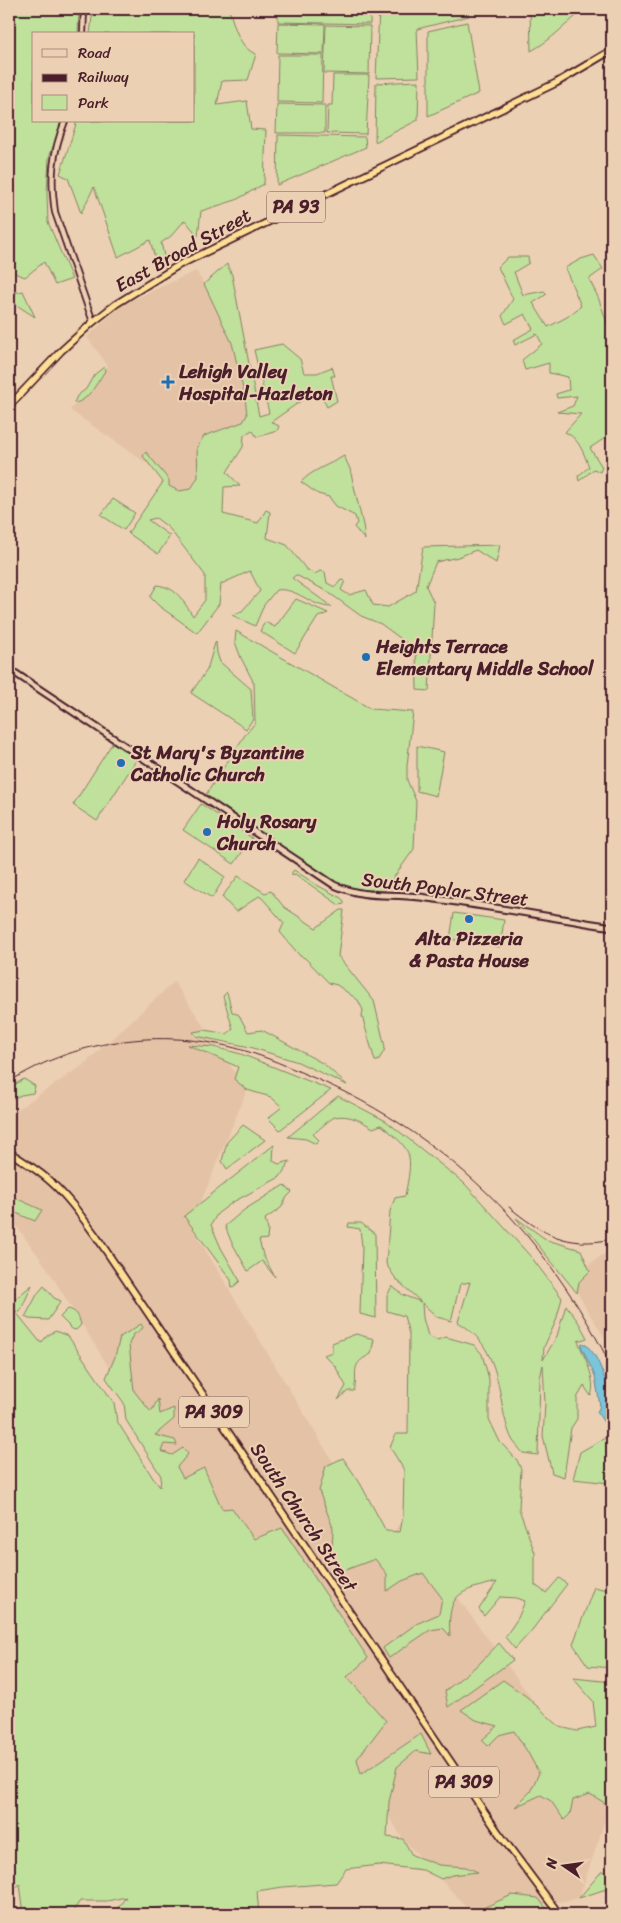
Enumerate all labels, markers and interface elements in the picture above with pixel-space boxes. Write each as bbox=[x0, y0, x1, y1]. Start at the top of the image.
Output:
legend bbox=[32, 32, 195, 122]
text: Road bbox=[78, 40, 111, 66]
text: Railway bbox=[78, 64, 129, 90]
text: Park bbox=[78, 90, 109, 116]
road number: PA 93 bbox=[267, 192, 325, 222]
street label: East Broad Street bbox=[109, 199, 257, 301]
place label: Lehigh Valley Hospital-Hazleton bbox=[178, 355, 333, 410]
marker: Lehigh Valley Hospital-Hazleton bbox=[161, 375, 175, 389]
place label: Heights Terrace Elementary Middle School bbox=[375, 630, 594, 685]
marker: Heights Terrace Elementary Middle School bbox=[360, 651, 372, 663]
place label: St Mary's Byzantine Catholic Church bbox=[130, 736, 305, 791]
marker: St Mary's Byzantine Catholic Church bbox=[115, 757, 127, 769]
place label: Holy Rosary Church bbox=[216, 805, 318, 860]
marker: Holy Rosary Church bbox=[201, 826, 213, 838]
street label: South Poplar Street bbox=[360, 862, 530, 916]
marker: Alta Pizzeria & Pasta House bbox=[463, 913, 475, 925]
place label: Alta Pizzeria & Pasta House bbox=[409, 922, 529, 977]
road number: PA 309 bbox=[179, 1396, 249, 1428]
street label: South Church Street bbox=[242, 1435, 367, 1600]
road number: PA 309 bbox=[429, 1766, 499, 1798]
north arrow bbox=[538, 1840, 588, 1890]
text: N bbox=[538, 1855, 565, 1872]

